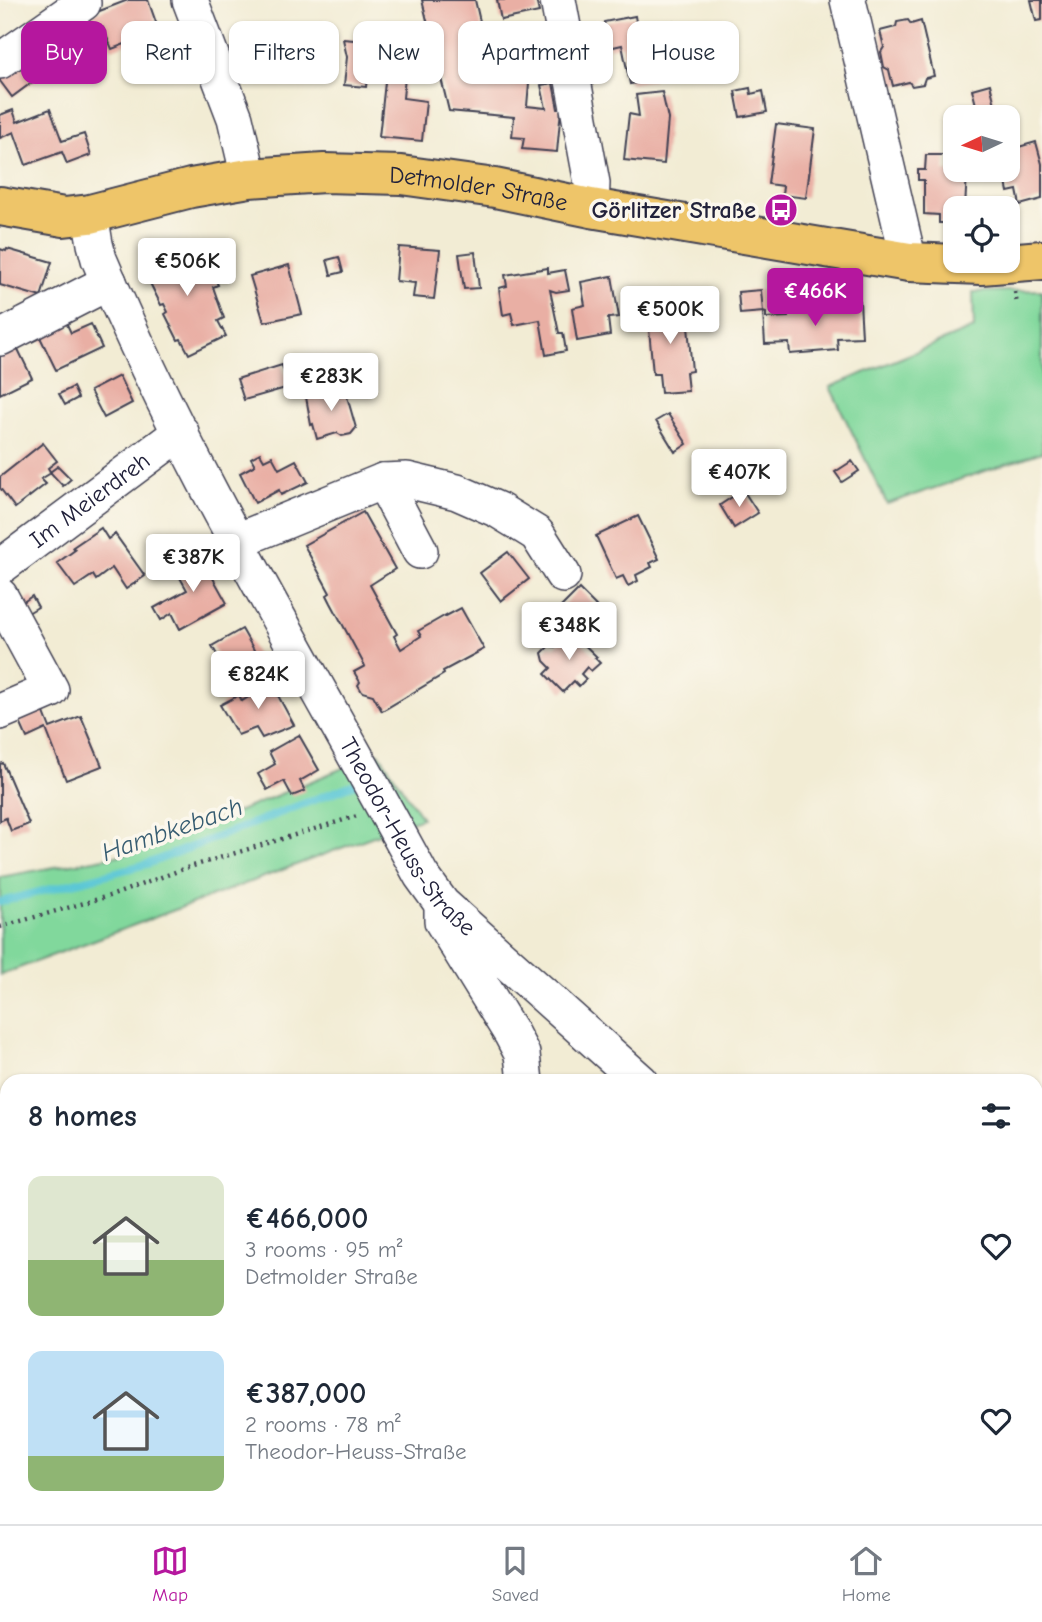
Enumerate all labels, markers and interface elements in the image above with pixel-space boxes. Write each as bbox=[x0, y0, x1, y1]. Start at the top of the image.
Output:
chip: Buy bbox=[21, 21, 107, 84]
chip: Rent bbox=[121, 21, 215, 84]
chip: Filters bbox=[229, 21, 339, 84]
chip: New bbox=[353, 21, 444, 84]
chip: Apartment bbox=[458, 21, 613, 84]
chip: House bbox=[627, 21, 739, 84]
north arrow bbox=[943, 105, 1020, 182]
map controls bbox=[943, 105, 1020, 273]
street label: Detmolder Straße bbox=[389, 161, 570, 217]
bus stop icon: Görlitzer Straße bbox=[762, 191, 800, 229]
place label: Görlitzer Straße bbox=[591, 196, 756, 224]
button: locate bbox=[943, 196, 1020, 273]
pin: €506K bbox=[138, 238, 236, 298]
text: €506K bbox=[154, 247, 220, 274]
pin: €466K bbox=[766, 268, 864, 328]
text: €466K bbox=[783, 277, 847, 304]
pin: €500K bbox=[621, 286, 719, 346]
text: €500K bbox=[636, 295, 704, 322]
pin: €283K bbox=[282, 354, 380, 413]
text: €283K bbox=[299, 362, 363, 389]
street label: Im Meierdreh bbox=[24, 446, 155, 554]
pin: €407K bbox=[690, 449, 788, 509]
text: €407K bbox=[707, 458, 771, 485]
pin: €387K bbox=[144, 534, 242, 594]
text: €387K bbox=[162, 543, 224, 570]
pin: €348K bbox=[520, 602, 618, 662]
text: €348K bbox=[538, 611, 600, 638]
pin: €824K bbox=[209, 652, 307, 711]
text: €824K bbox=[227, 660, 289, 687]
street label: Theodor-Heuss-Straße bbox=[334, 732, 482, 941]
water label: Hambkebach bbox=[98, 792, 247, 868]
icon: filters bbox=[977, 1097, 1015, 1135]
text: 8 homes bbox=[28, 1099, 137, 1134]
text: €466,000 bbox=[245, 1201, 368, 1236]
icon: home bbox=[84, 1204, 168, 1288]
icon: heart bbox=[977, 1227, 1015, 1265]
text: 3 rooms · 95 m² bbox=[245, 1236, 403, 1263]
text: Detmolder Straße bbox=[245, 1263, 418, 1290]
text: €387,000 bbox=[245, 1376, 367, 1411]
icon: home bbox=[84, 1379, 168, 1463]
icon: heart bbox=[977, 1402, 1015, 1440]
text: 2 rooms · 78 m² bbox=[245, 1411, 401, 1438]
text: Theodor-Heuss-Straße bbox=[245, 1438, 467, 1465]
tab: Map bbox=[151, 1542, 189, 1606]
tab: Saved bbox=[492, 1542, 539, 1606]
tab: Home bbox=[842, 1542, 891, 1606]

